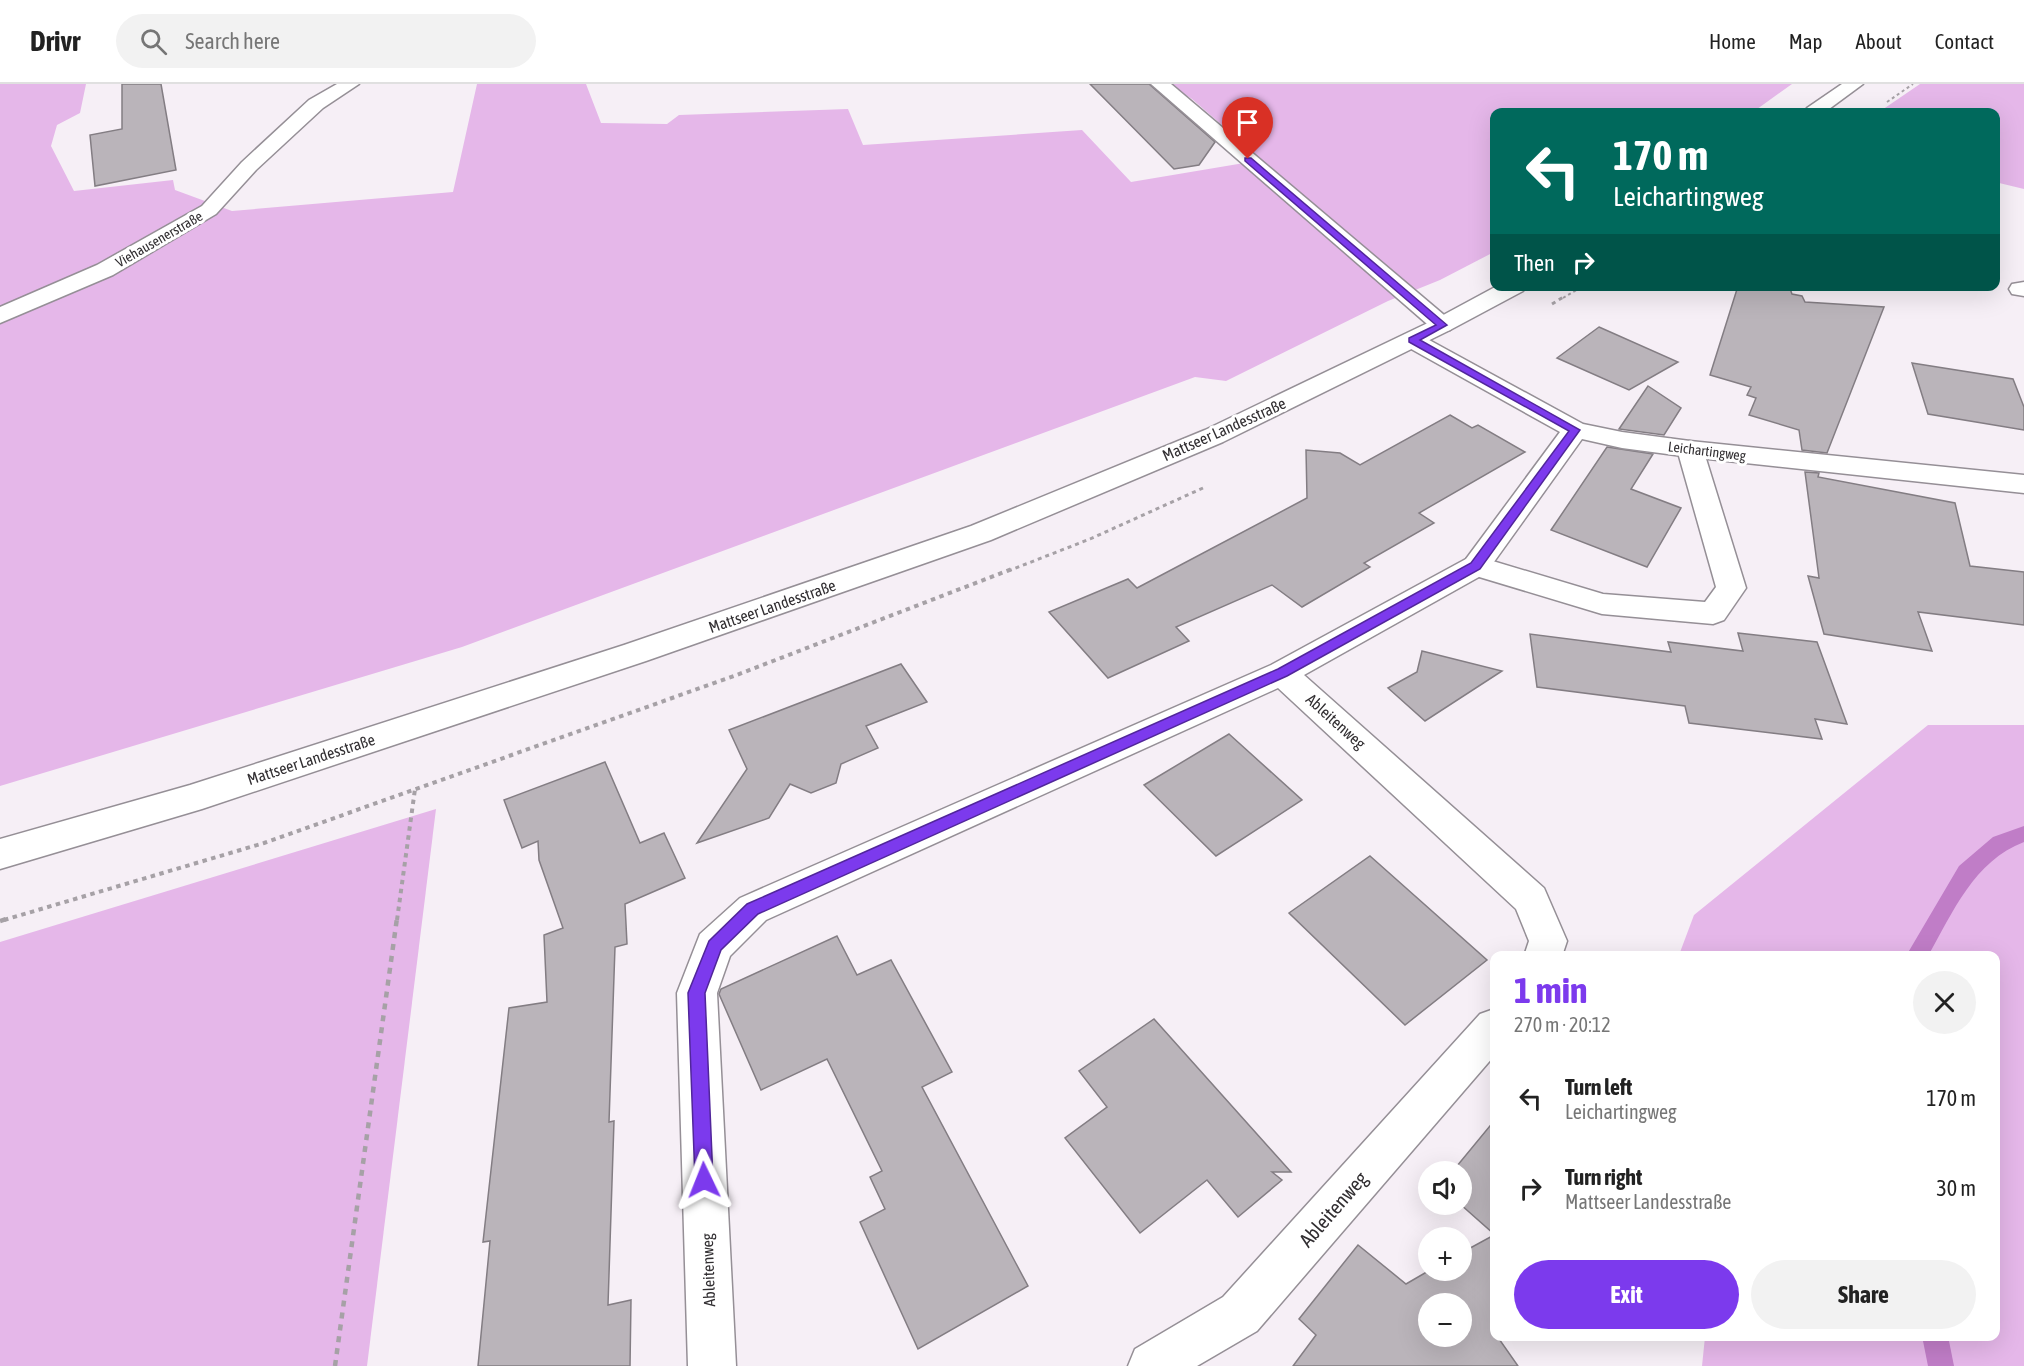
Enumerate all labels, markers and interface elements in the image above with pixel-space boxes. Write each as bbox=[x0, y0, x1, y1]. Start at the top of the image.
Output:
search box bbox=[116, 14, 536, 68]
text: Drivr bbox=[30, 25, 80, 57]
icon: search bbox=[137, 25, 170, 58]
text: Search here bbox=[185, 28, 280, 54]
text: Home bbox=[1709, 29, 1756, 53]
text: Map bbox=[1789, 29, 1823, 53]
text: About bbox=[1856, 29, 1902, 53]
text: Contact bbox=[1935, 29, 1994, 53]
pin bbox=[1222, 97, 1273, 159]
icon: arrive bbox=[1231, 106, 1264, 139]
text: 170 m bbox=[1613, 131, 1708, 179]
icon: left bbox=[1514, 132, 1592, 210]
text: Leichartingweg bbox=[1613, 181, 1764, 212]
street label: Viehausenerstraße bbox=[113, 208, 205, 270]
icon: right bbox=[1567, 246, 1600, 279]
text: Then bbox=[1514, 250, 1555, 276]
street label: Mattseer Landesstraße bbox=[1160, 394, 1288, 464]
street label: Leichartingweg bbox=[1667, 438, 1747, 464]
street label: Mattseer Landesstraße bbox=[706, 576, 838, 636]
street label: Ableitenweg bbox=[1302, 690, 1369, 753]
street label: Mattseer Landesstraße bbox=[245, 730, 377, 788]
text: 1 min bbox=[1514, 969, 1588, 1011]
button: close bbox=[1913, 971, 1976, 1034]
text: 270 m · 20:12 bbox=[1514, 1013, 1611, 1036]
text: Turn left bbox=[1565, 1074, 1632, 1100]
icon: left bbox=[1514, 1082, 1547, 1115]
text: 170 m bbox=[1926, 1085, 1976, 1111]
text: Leichartingweg bbox=[1565, 1100, 1677, 1123]
position arrow bbox=[672, 1148, 736, 1212]
map controls bbox=[1418, 1161, 1472, 1347]
button: sound bbox=[1418, 1161, 1472, 1215]
text: Turn right bbox=[1565, 1164, 1642, 1190]
street label: Ableitenweg bbox=[1294, 1167, 1372, 1251]
icon: right bbox=[1514, 1172, 1547, 1205]
text: 30 m bbox=[1936, 1175, 1976, 1201]
text: Mattseer Landesstraße bbox=[1565, 1190, 1731, 1213]
button: + bbox=[1418, 1227, 1472, 1281]
street label: Ableitenweg bbox=[698, 1233, 719, 1307]
button: Exit bbox=[1514, 1260, 1739, 1329]
button: Share bbox=[1751, 1260, 1976, 1329]
button: − bbox=[1418, 1293, 1472, 1347]

